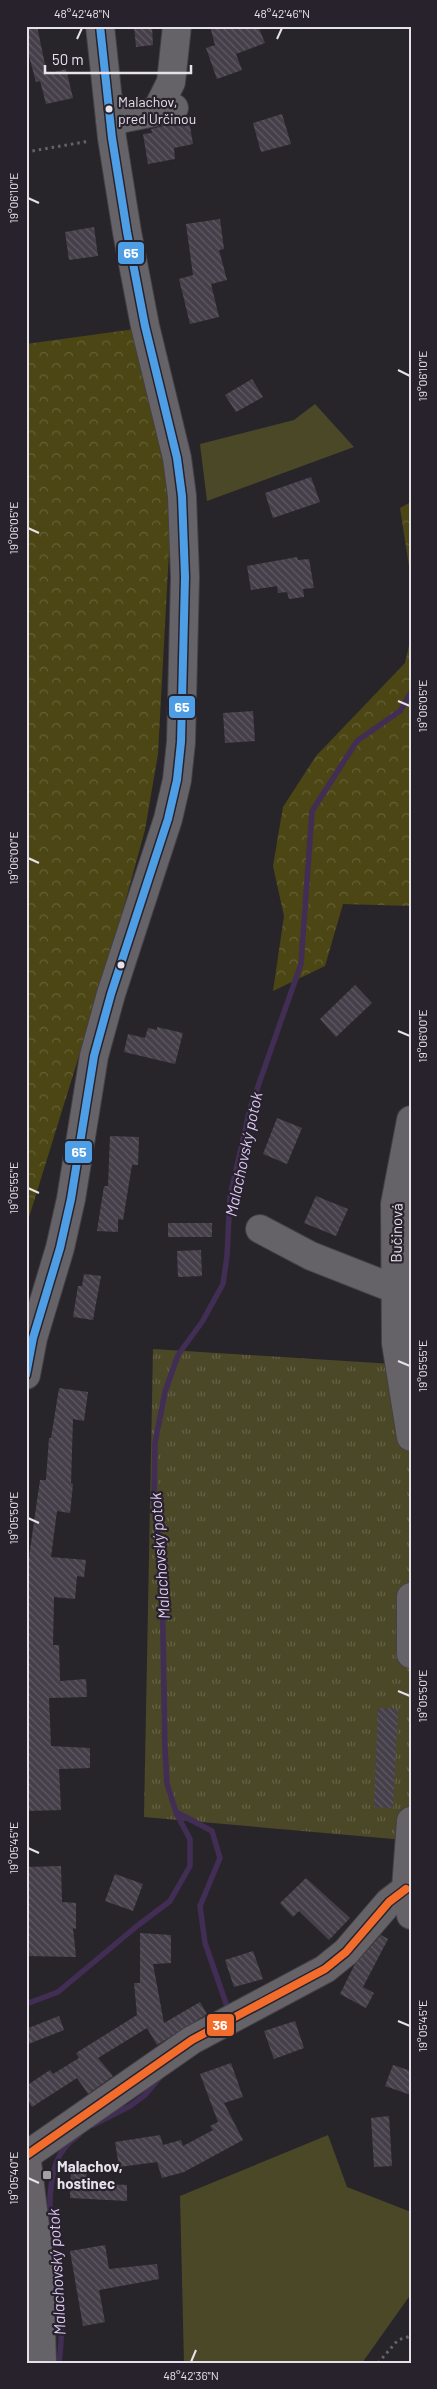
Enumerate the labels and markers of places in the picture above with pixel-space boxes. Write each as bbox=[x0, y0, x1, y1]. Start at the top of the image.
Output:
place label: Malachov, pred Určinou bbox=[118, 93, 196, 127]
marker: Malachov, pred Určinou bbox=[104, 104, 114, 114]
unlabelled marker bbox=[116, 960, 126, 970]
place label: Malachov, hostinec bbox=[57, 2157, 123, 2192]
marker: Malachov, hostinec bbox=[41, 2169, 53, 2181]

